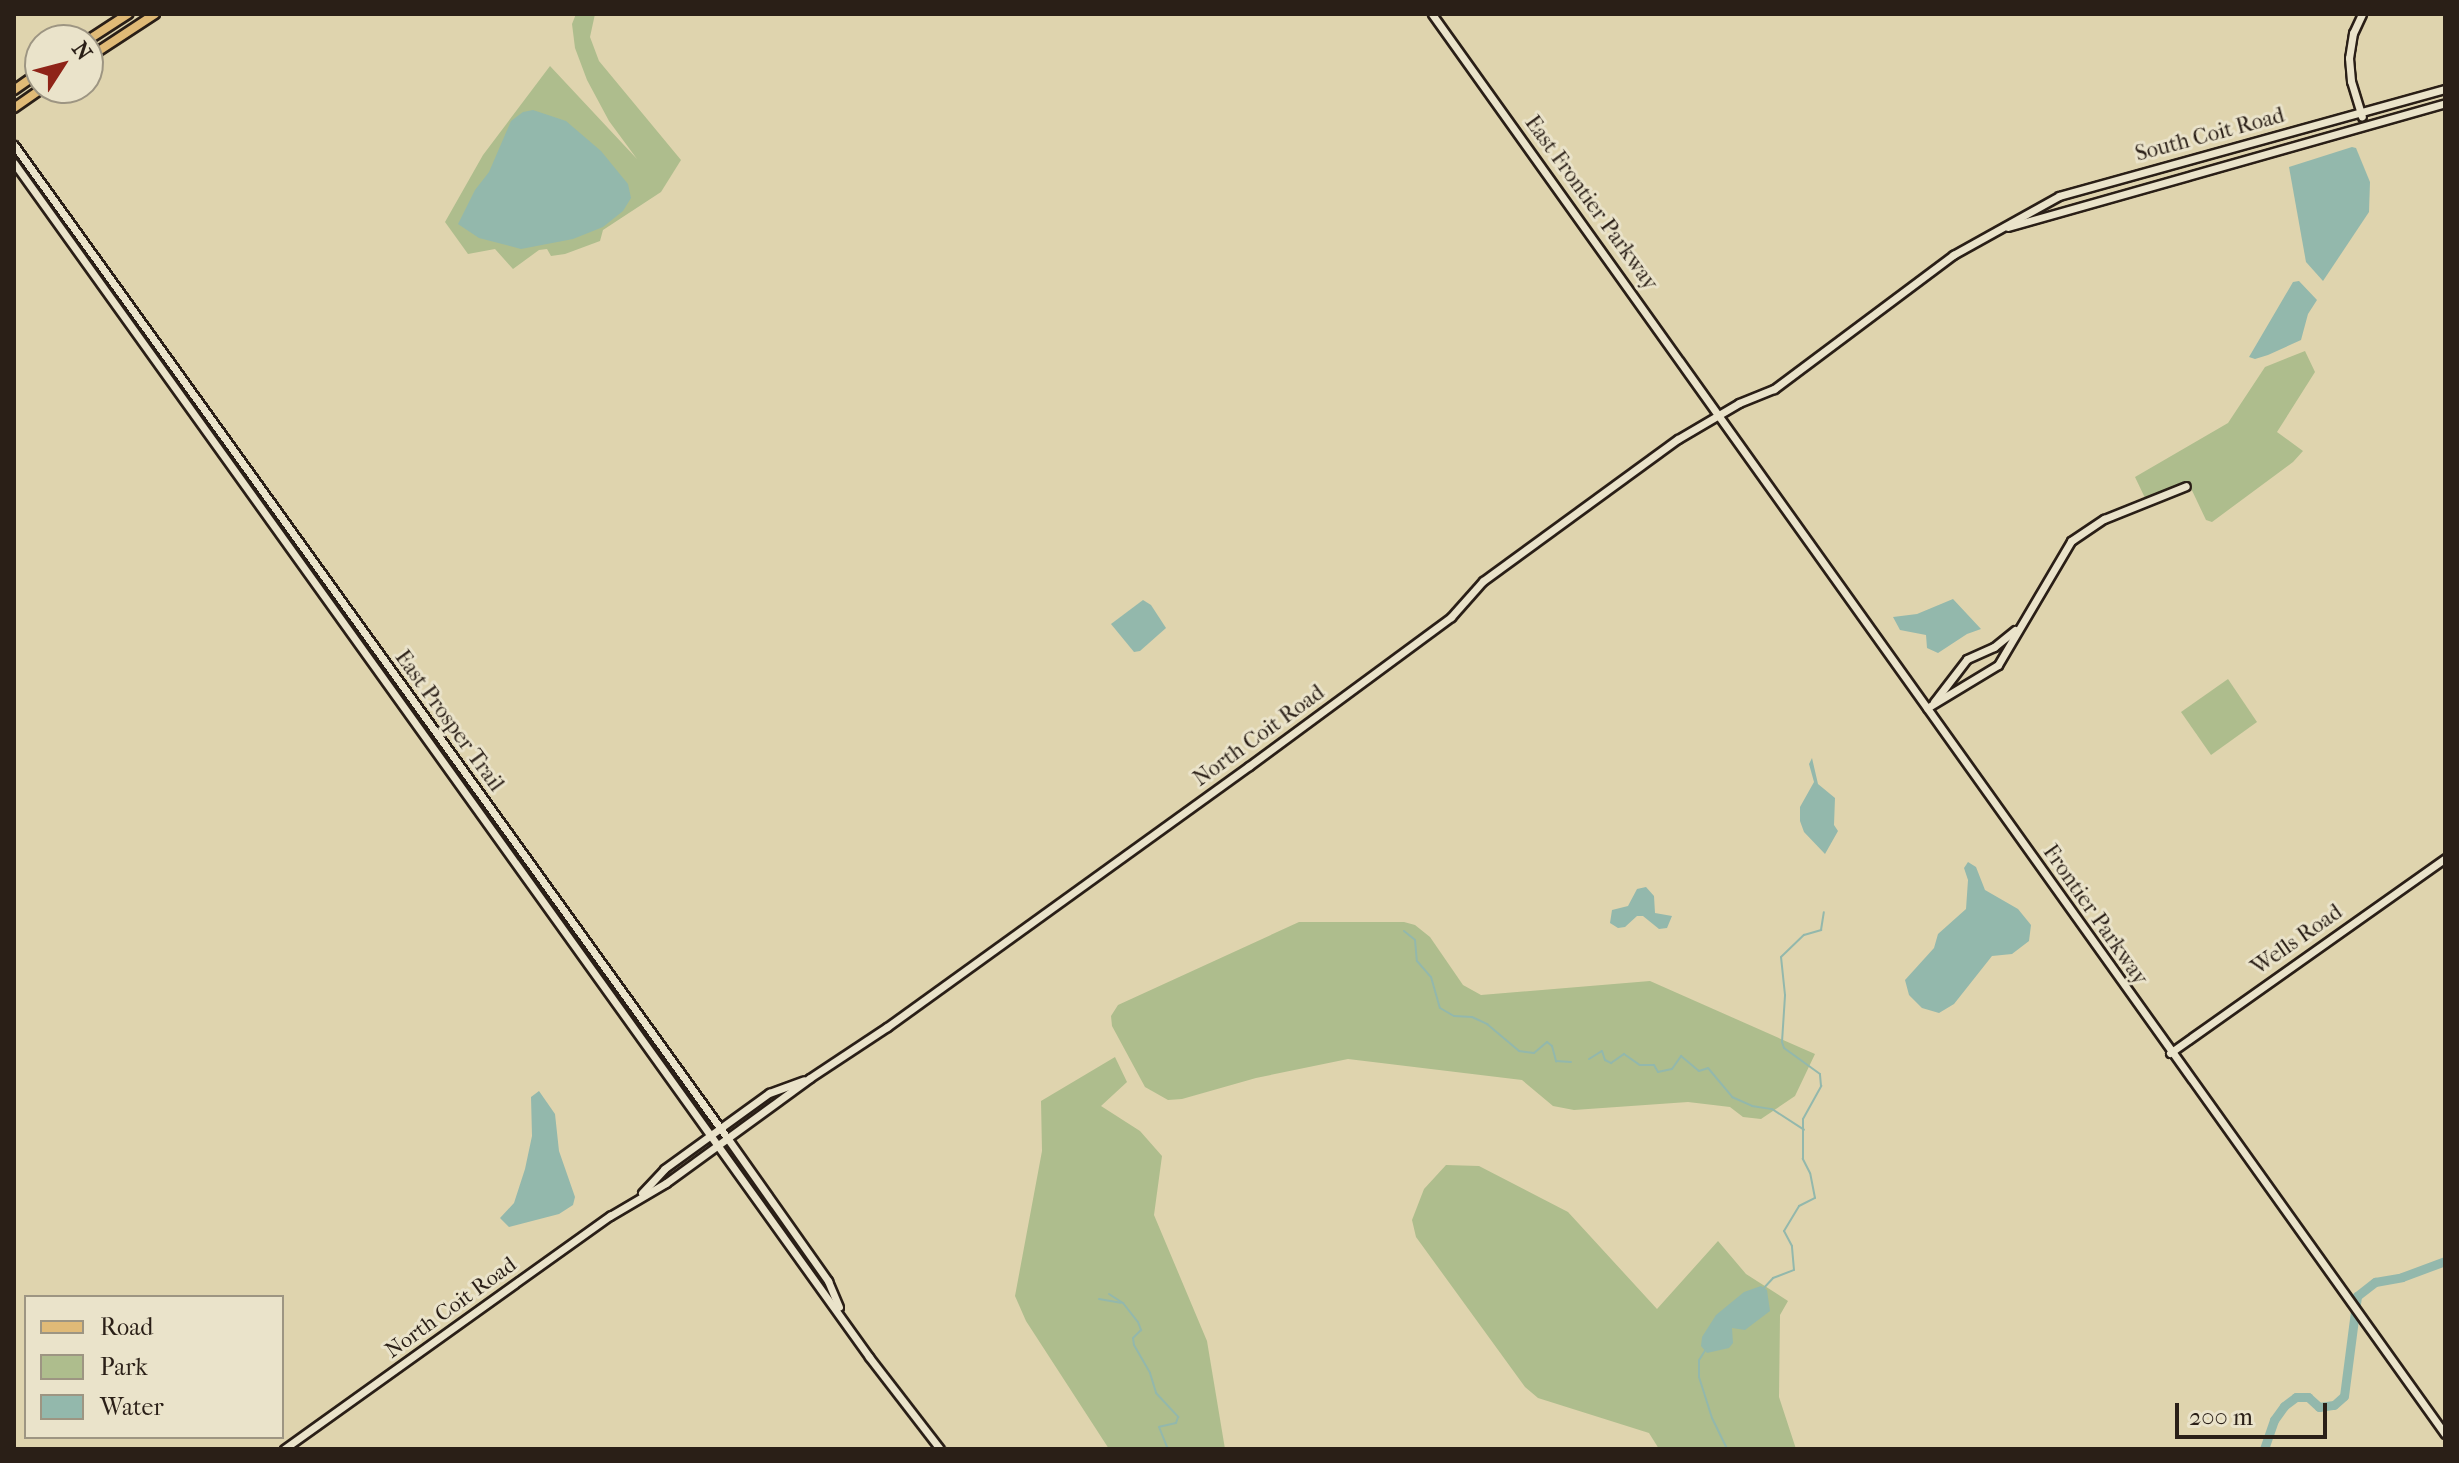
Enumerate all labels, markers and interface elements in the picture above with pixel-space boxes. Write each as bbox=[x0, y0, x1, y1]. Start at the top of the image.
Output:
north arrow bbox=[24, 24, 104, 104]
text: N bbox=[66, 37, 97, 65]
street label: South Coit Road bbox=[2133, 102, 2287, 168]
street label: East Frontier Parkway bbox=[1519, 111, 1663, 295]
street label: East Prosper Trail bbox=[389, 645, 509, 797]
street label: North Coit Road bbox=[1188, 680, 1330, 792]
street label: Frontier Parkway bbox=[2037, 840, 2153, 990]
street label: Wells Road bbox=[2246, 899, 2348, 981]
street label: North Coit Road bbox=[380, 1252, 522, 1364]
legend bbox=[24, 1295, 284, 1439]
text: Road bbox=[100, 1313, 153, 1341]
text: Park bbox=[100, 1353, 148, 1381]
scale bar bbox=[2179, 1387, 2331, 1437]
text: Water bbox=[100, 1393, 164, 1421]
text: 200 m bbox=[2189, 1403, 2253, 1431]

